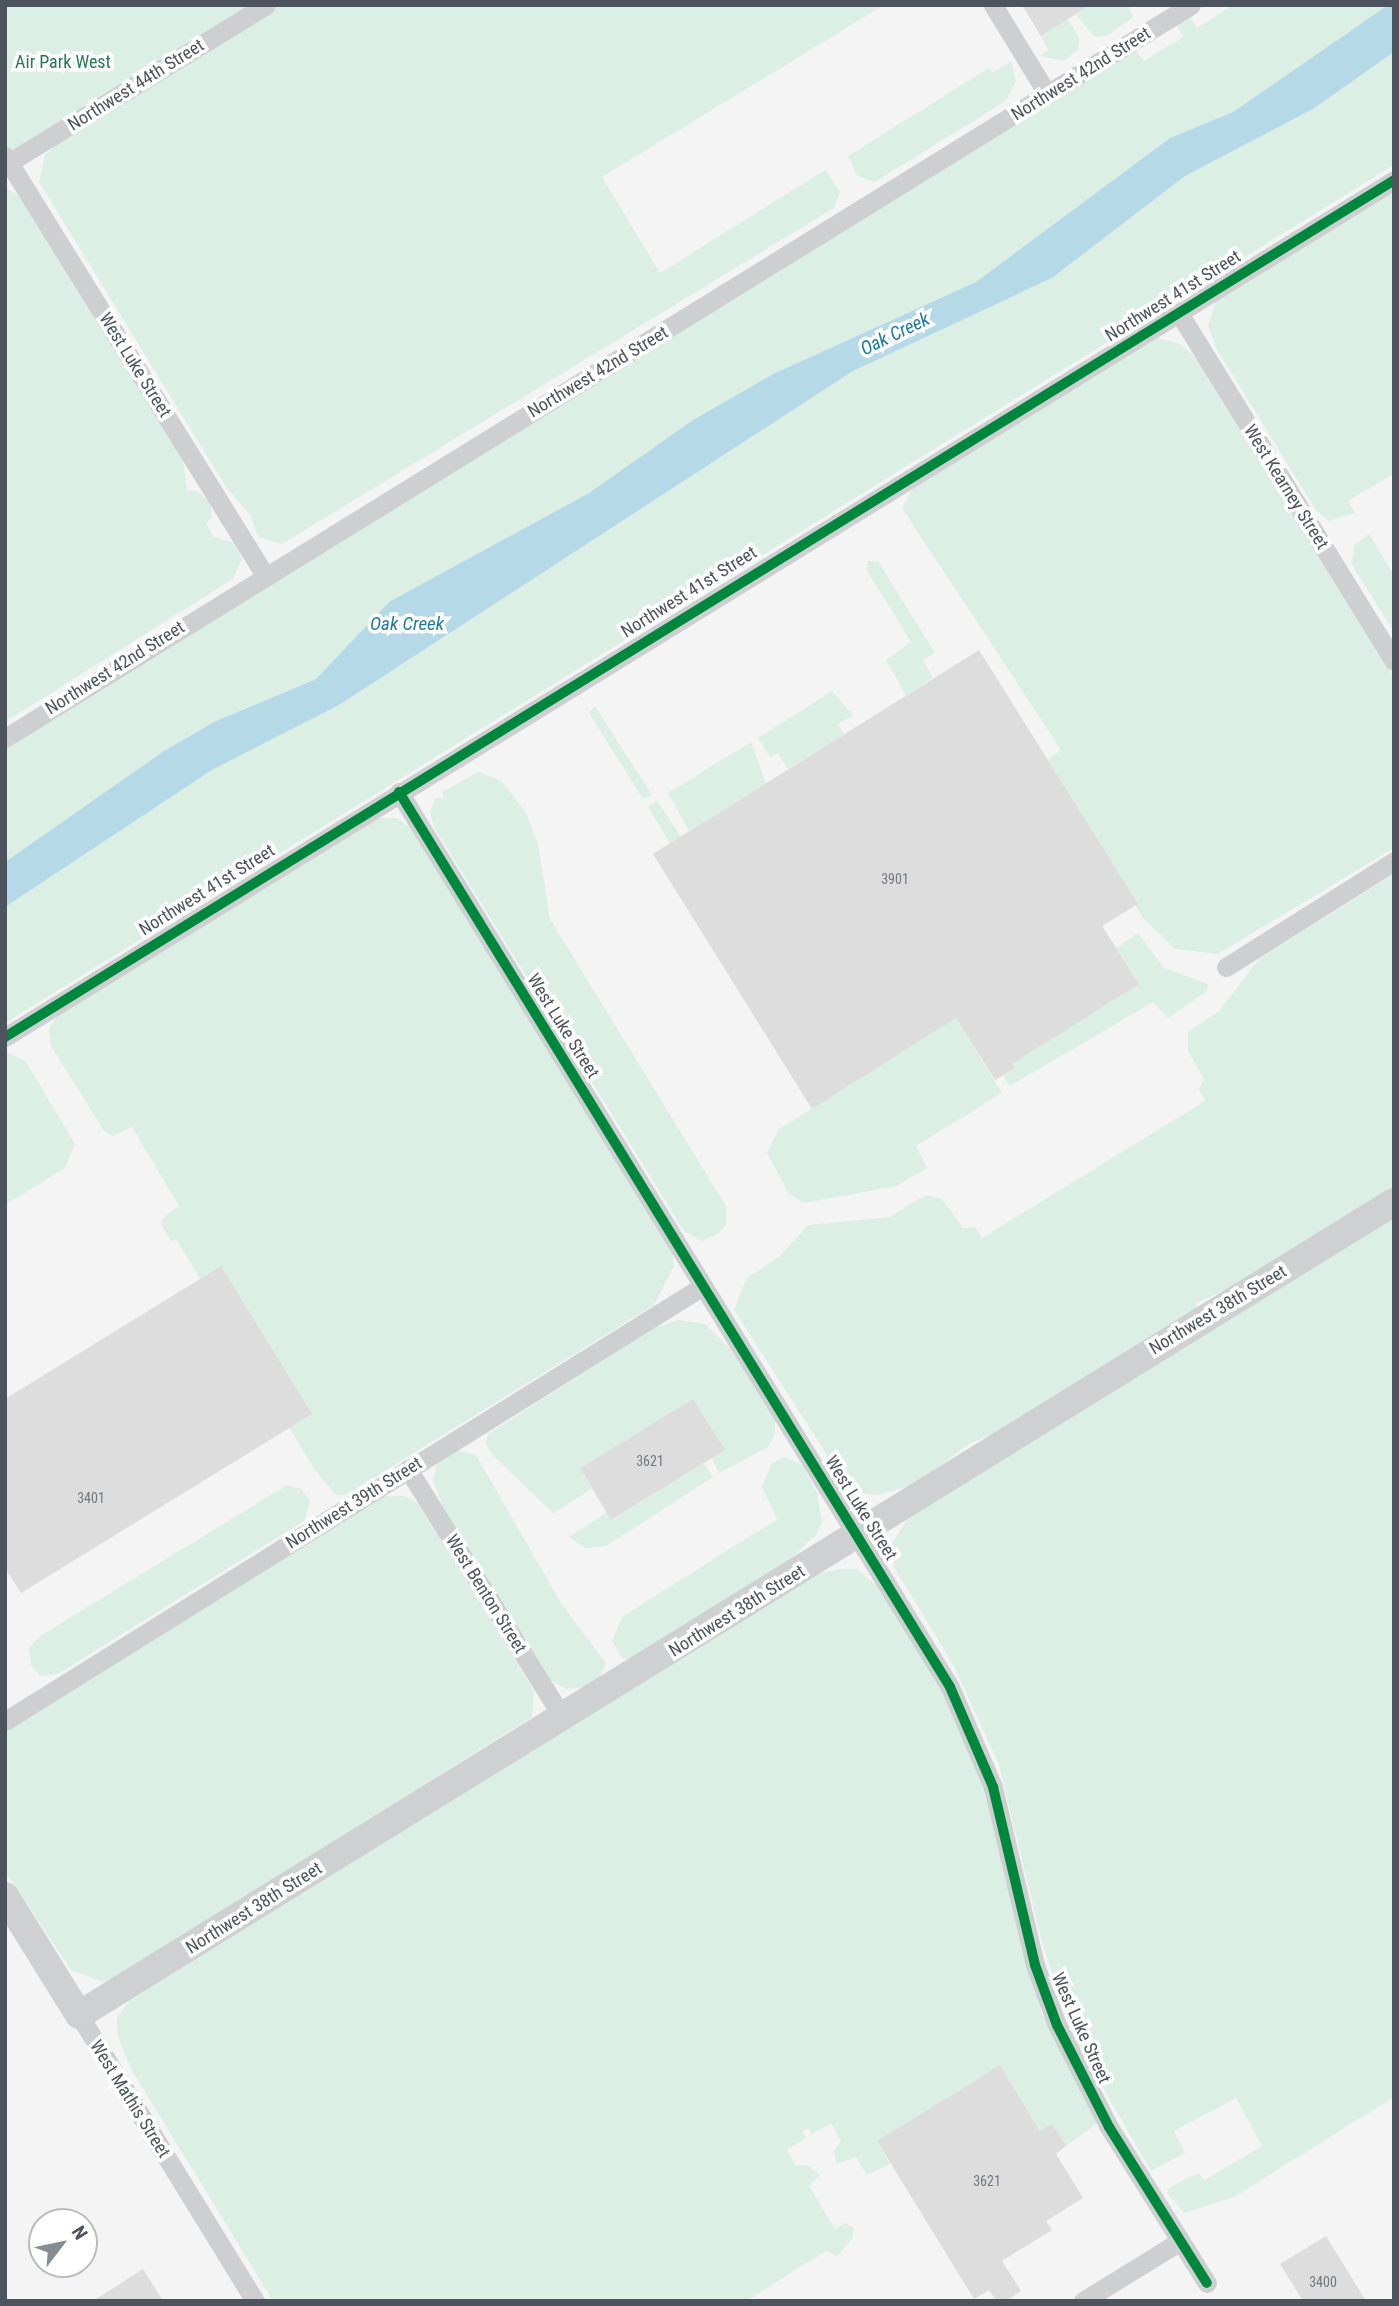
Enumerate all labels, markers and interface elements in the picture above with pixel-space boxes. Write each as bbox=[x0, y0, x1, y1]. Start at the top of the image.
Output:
street label: Northwest 42nd Street bbox=[1008, 23, 1154, 125]
street label: Northwest 44th Street bbox=[64, 34, 208, 136]
park label: Air Park West bbox=[15, 51, 111, 73]
street label: Northwest 41st Street bbox=[1101, 246, 1245, 346]
water label: Oak Creek bbox=[857, 308, 933, 360]
street label: West Luke Street bbox=[94, 309, 176, 421]
street label: Northwest 42nd Street bbox=[524, 322, 672, 422]
street label: West Kearney Street bbox=[1239, 421, 1333, 553]
street label: Northwest 41st Street bbox=[617, 542, 761, 642]
water label: Oak Creek bbox=[370, 613, 444, 635]
street label: Northwest 42nd Street bbox=[42, 617, 188, 719]
street label: Northwest 41st Street bbox=[135, 840, 279, 940]
house number: 3901 bbox=[881, 871, 909, 887]
street label: West Luke Street bbox=[522, 970, 604, 1082]
street label: Northwest 38th Street bbox=[1146, 1261, 1290, 1359]
street label: Northwest 39th Street bbox=[282, 1452, 426, 1554]
street label: West Luke Street bbox=[820, 1452, 902, 1564]
house number: 3621 bbox=[636, 1453, 664, 1469]
house number: 3401 bbox=[77, 1490, 105, 1506]
street label: West Benton Street bbox=[441, 1531, 531, 1657]
street label: Northwest 38th Street bbox=[665, 1560, 809, 1662]
street label: Northwest 38th Street bbox=[182, 1857, 326, 1959]
street label: West Luke Street bbox=[1047, 1969, 1115, 2087]
street label: West Mathis Street bbox=[85, 2036, 175, 2162]
house number: 3621 bbox=[973, 2173, 1001, 2189]
north arrow bbox=[28, 2208, 98, 2278]
text: N bbox=[67, 2222, 92, 2244]
house number: 3400 bbox=[1309, 2274, 1337, 2290]

